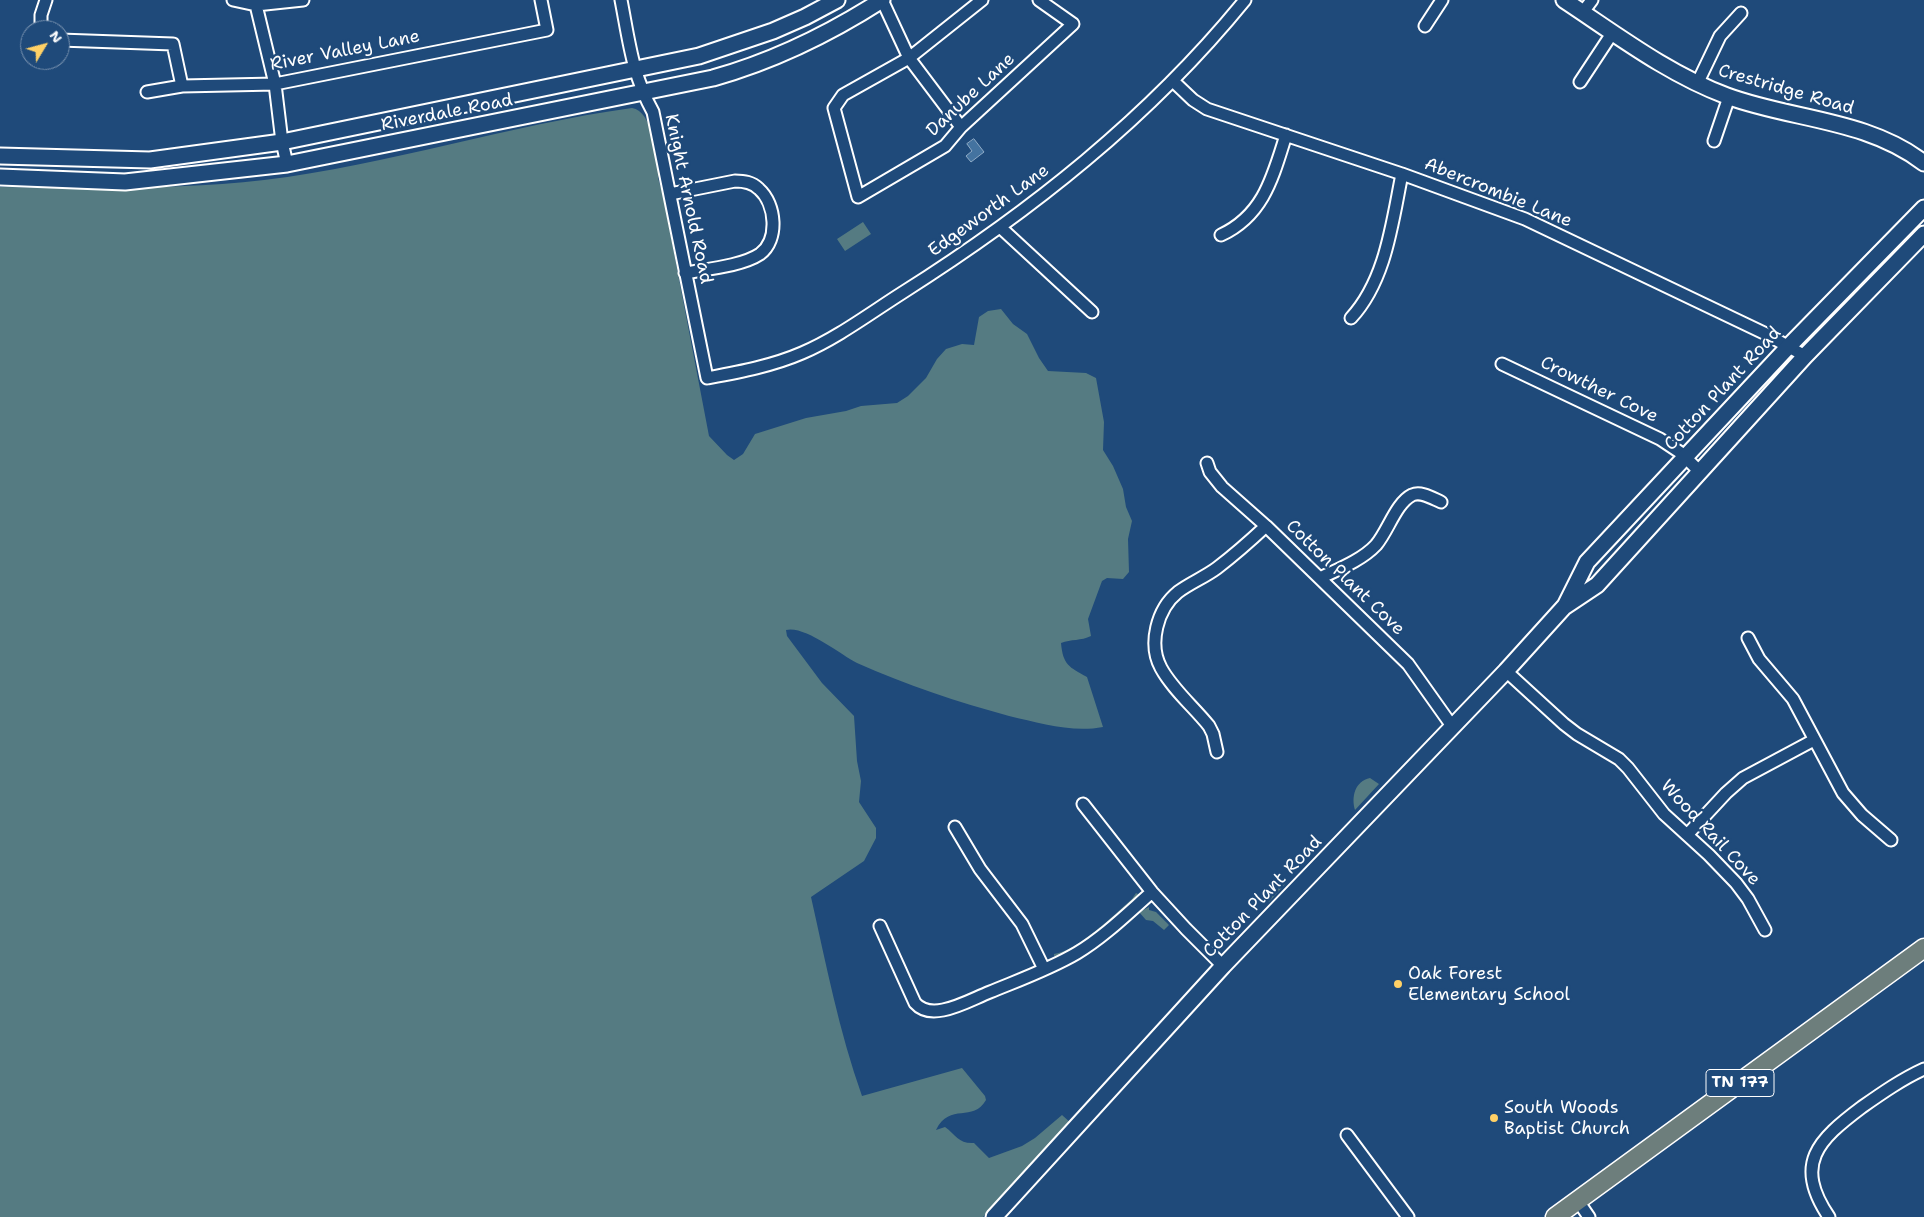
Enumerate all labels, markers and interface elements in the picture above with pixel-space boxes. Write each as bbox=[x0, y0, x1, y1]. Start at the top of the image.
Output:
north arrow bbox=[20, 20, 70, 70]
street label: River Valley Lane bbox=[268, 26, 422, 76]
text: N bbox=[46, 27, 67, 46]
street label: Danube Lane bbox=[922, 49, 1020, 141]
street label: Crestridge Road bbox=[1716, 60, 1856, 120]
street label: Riverdale Road bbox=[379, 90, 515, 136]
street label: Knight Arnold Road bbox=[659, 112, 717, 286]
street label: Abercrombie Lane bbox=[1421, 154, 1575, 232]
street label: Edgeworth Lane bbox=[924, 160, 1054, 262]
street label: Cotton Plant Road bbox=[1660, 323, 1786, 455]
street label: Crowther Cove bbox=[1537, 352, 1661, 428]
street label: Cotton Plant Cove bbox=[1281, 516, 1409, 640]
street label: Wood Rail Cove bbox=[1656, 776, 1764, 890]
street label: Cotton Plant Road bbox=[1199, 831, 1327, 963]
place label: Oak Forest Elementary School bbox=[1408, 963, 1570, 1006]
marker: Oak Forest Elementary School bbox=[1392, 978, 1404, 990]
road number: TN 177 bbox=[1706, 1070, 1774, 1096]
place label: South Woods Baptist Church bbox=[1504, 1097, 1630, 1140]
marker: South Woods Baptist Church bbox=[1488, 1112, 1500, 1124]

